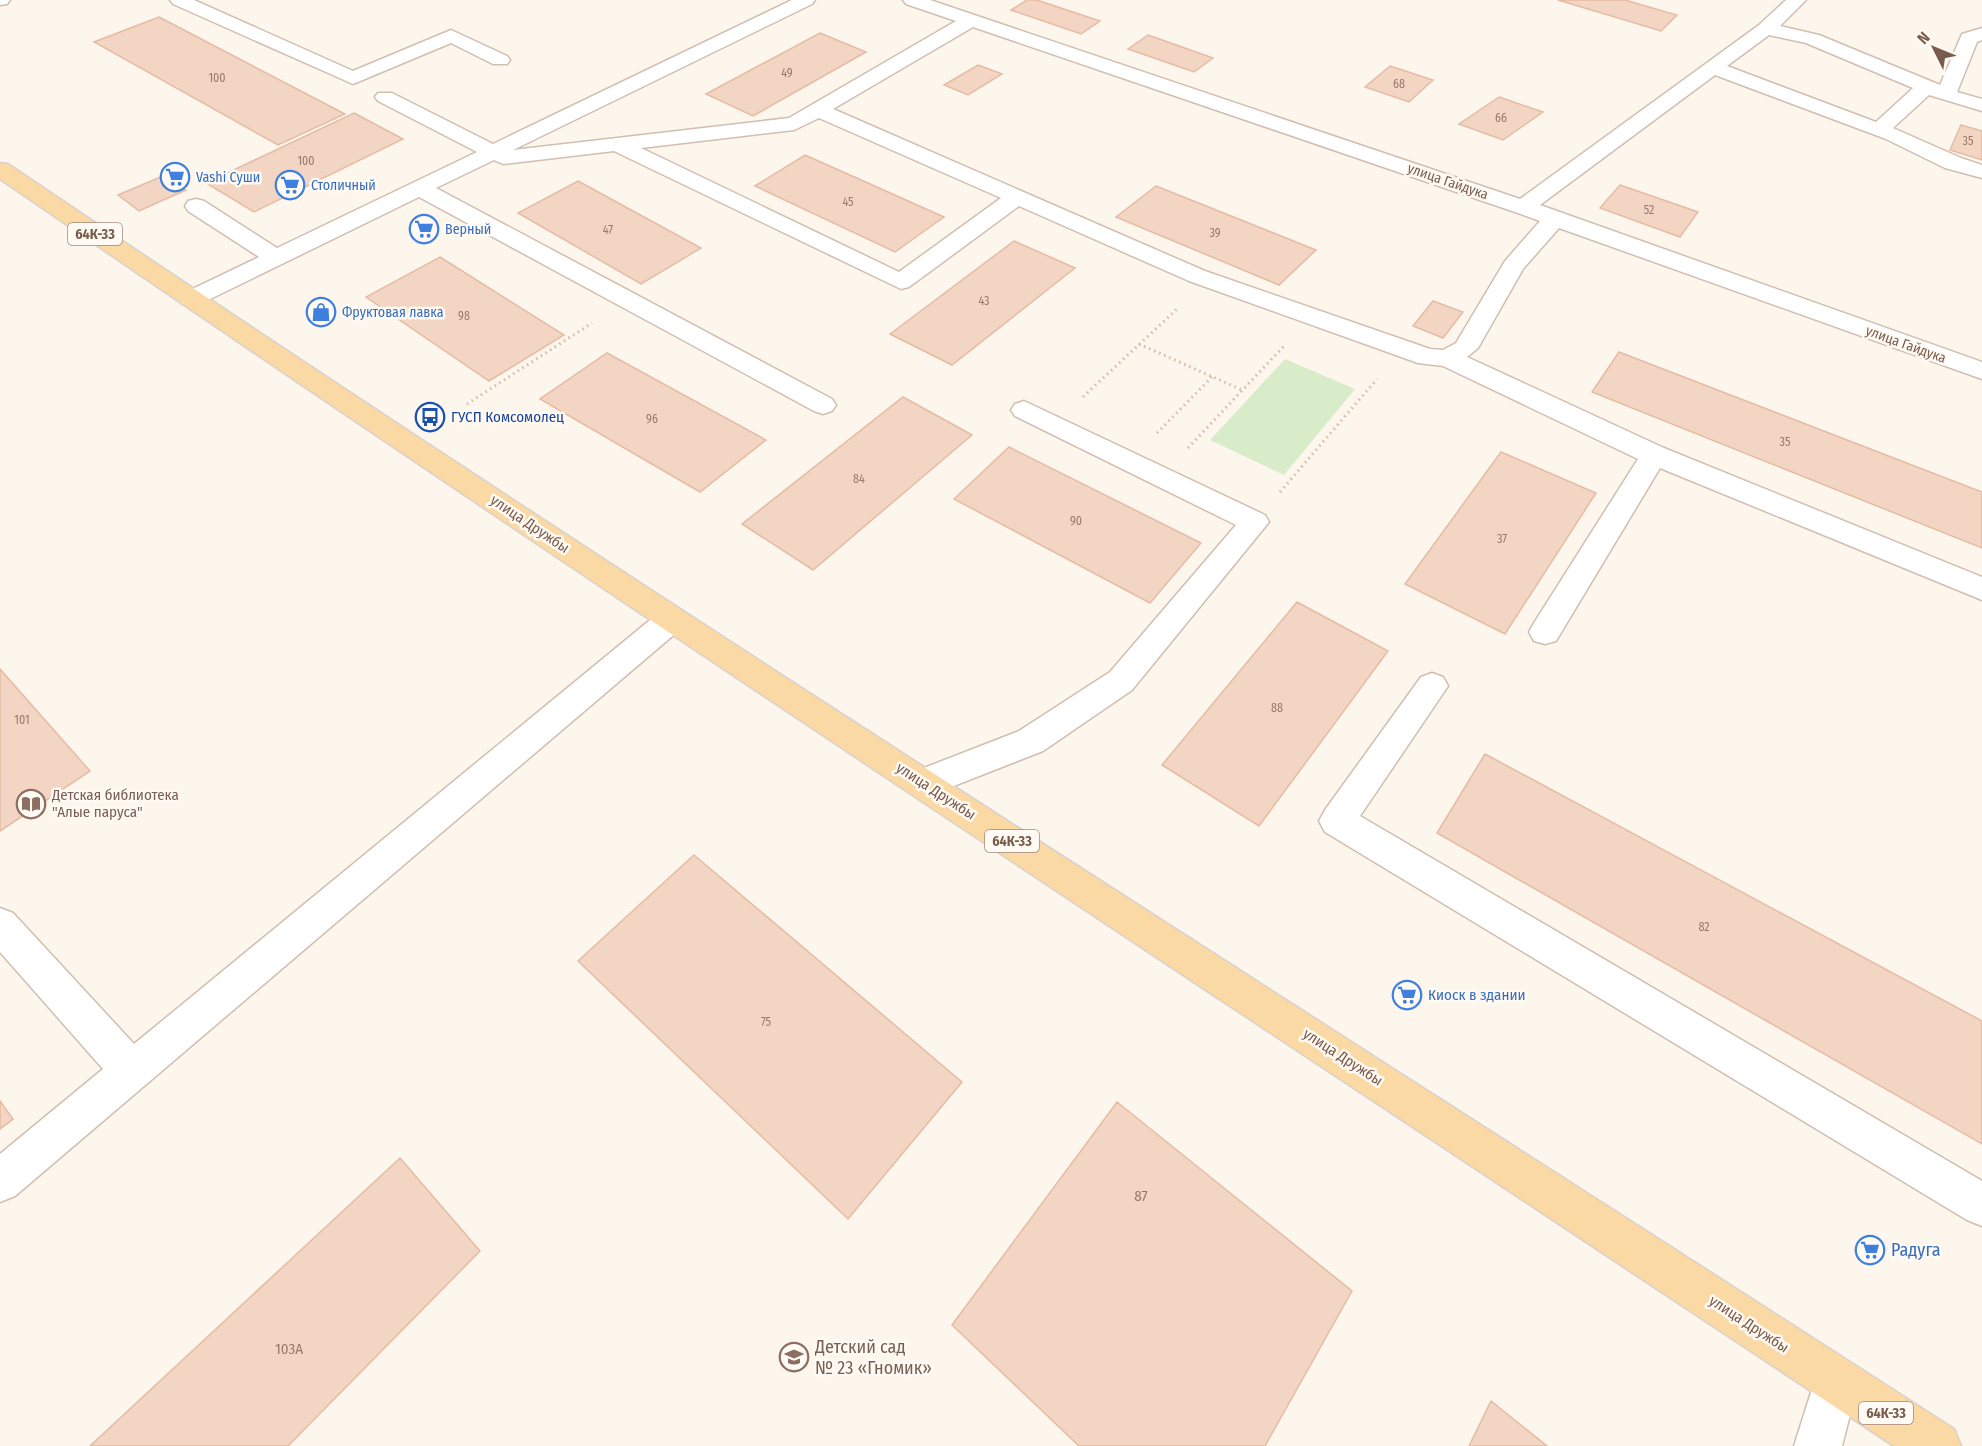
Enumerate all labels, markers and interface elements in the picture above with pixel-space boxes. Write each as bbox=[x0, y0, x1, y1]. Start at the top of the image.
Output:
north arrow bbox=[1904, 18, 1964, 78]
text: N bbox=[1913, 28, 1934, 48]
house number: 49 bbox=[781, 66, 793, 80]
house number: 100 bbox=[208, 71, 226, 85]
house number: 68 bbox=[1393, 77, 1405, 91]
house number: 66 bbox=[1495, 111, 1507, 125]
house number: 35 bbox=[1963, 134, 1974, 148]
house number: 100 bbox=[297, 154, 315, 168]
street label: улица Гайдука bbox=[1405, 160, 1491, 203]
supermarket icon: Vashi Cуши bbox=[159, 161, 191, 193]
place label: Vashi Cуши bbox=[196, 169, 260, 186]
supermarket icon: Столичный bbox=[274, 169, 306, 201]
place label: Столичный bbox=[311, 177, 376, 194]
house number: 45 bbox=[842, 195, 854, 209]
house number: 52 bbox=[1644, 203, 1654, 217]
supermarket icon: Верный bbox=[408, 213, 440, 245]
place label: Верный bbox=[445, 221, 491, 238]
road number: 64К-33 bbox=[68, 223, 122, 245]
house number: 47 bbox=[603, 223, 613, 237]
house number: 39 bbox=[1209, 226, 1221, 240]
house number: 43 bbox=[978, 294, 990, 308]
shop icon: Фруктовая лавка bbox=[305, 296, 337, 328]
place label: Фруктовая лавка bbox=[342, 304, 444, 321]
house number: 98 bbox=[458, 309, 470, 323]
street label: улица Гайдука bbox=[1863, 322, 1948, 367]
bus stop icon: ГУСП Комсомолец bbox=[414, 401, 446, 433]
place label: ГУСП Комсомолец bbox=[451, 408, 564, 426]
house number: 96 bbox=[646, 412, 658, 426]
house number: 35 bbox=[1780, 435, 1791, 449]
house number: 84 bbox=[853, 472, 865, 486]
street label: улица Дружбы bbox=[487, 491, 573, 557]
house number: 90 bbox=[1070, 514, 1082, 528]
house number: 37 bbox=[1497, 532, 1507, 546]
house number: 88 bbox=[1271, 701, 1283, 715]
house number: 101 bbox=[14, 713, 30, 727]
street label: улица Дружбы bbox=[893, 759, 979, 823]
place label: Детская библиотека "Алые паруса" bbox=[51, 786, 179, 821]
library icon: Детская библиотека "Алые паруса" bbox=[15, 788, 47, 820]
road number: 64К-33 bbox=[985, 830, 1039, 852]
house number: 82 bbox=[1698, 920, 1710, 934]
supermarket icon: Киоск в здании bbox=[1391, 979, 1423, 1011]
place label: Киоск в здании bbox=[1428, 986, 1526, 1004]
house number: 75 bbox=[761, 1015, 772, 1029]
street label: улица Дружбы bbox=[1300, 1025, 1386, 1089]
house number: 87 bbox=[1134, 1187, 1148, 1205]
supermarket icon: Радуга bbox=[1854, 1234, 1886, 1266]
place label: Радуга bbox=[1891, 1239, 1941, 1261]
street label: улица Дружбы bbox=[1706, 1292, 1792, 1356]
place label: Детский сад № 23 «Гномик» bbox=[814, 1336, 932, 1379]
house number: 103А bbox=[275, 1340, 303, 1358]
school or university icon: Детский сад № 23 «Гномик» bbox=[778, 1341, 810, 1373]
road number: 64К-33 bbox=[1859, 1402, 1913, 1424]

